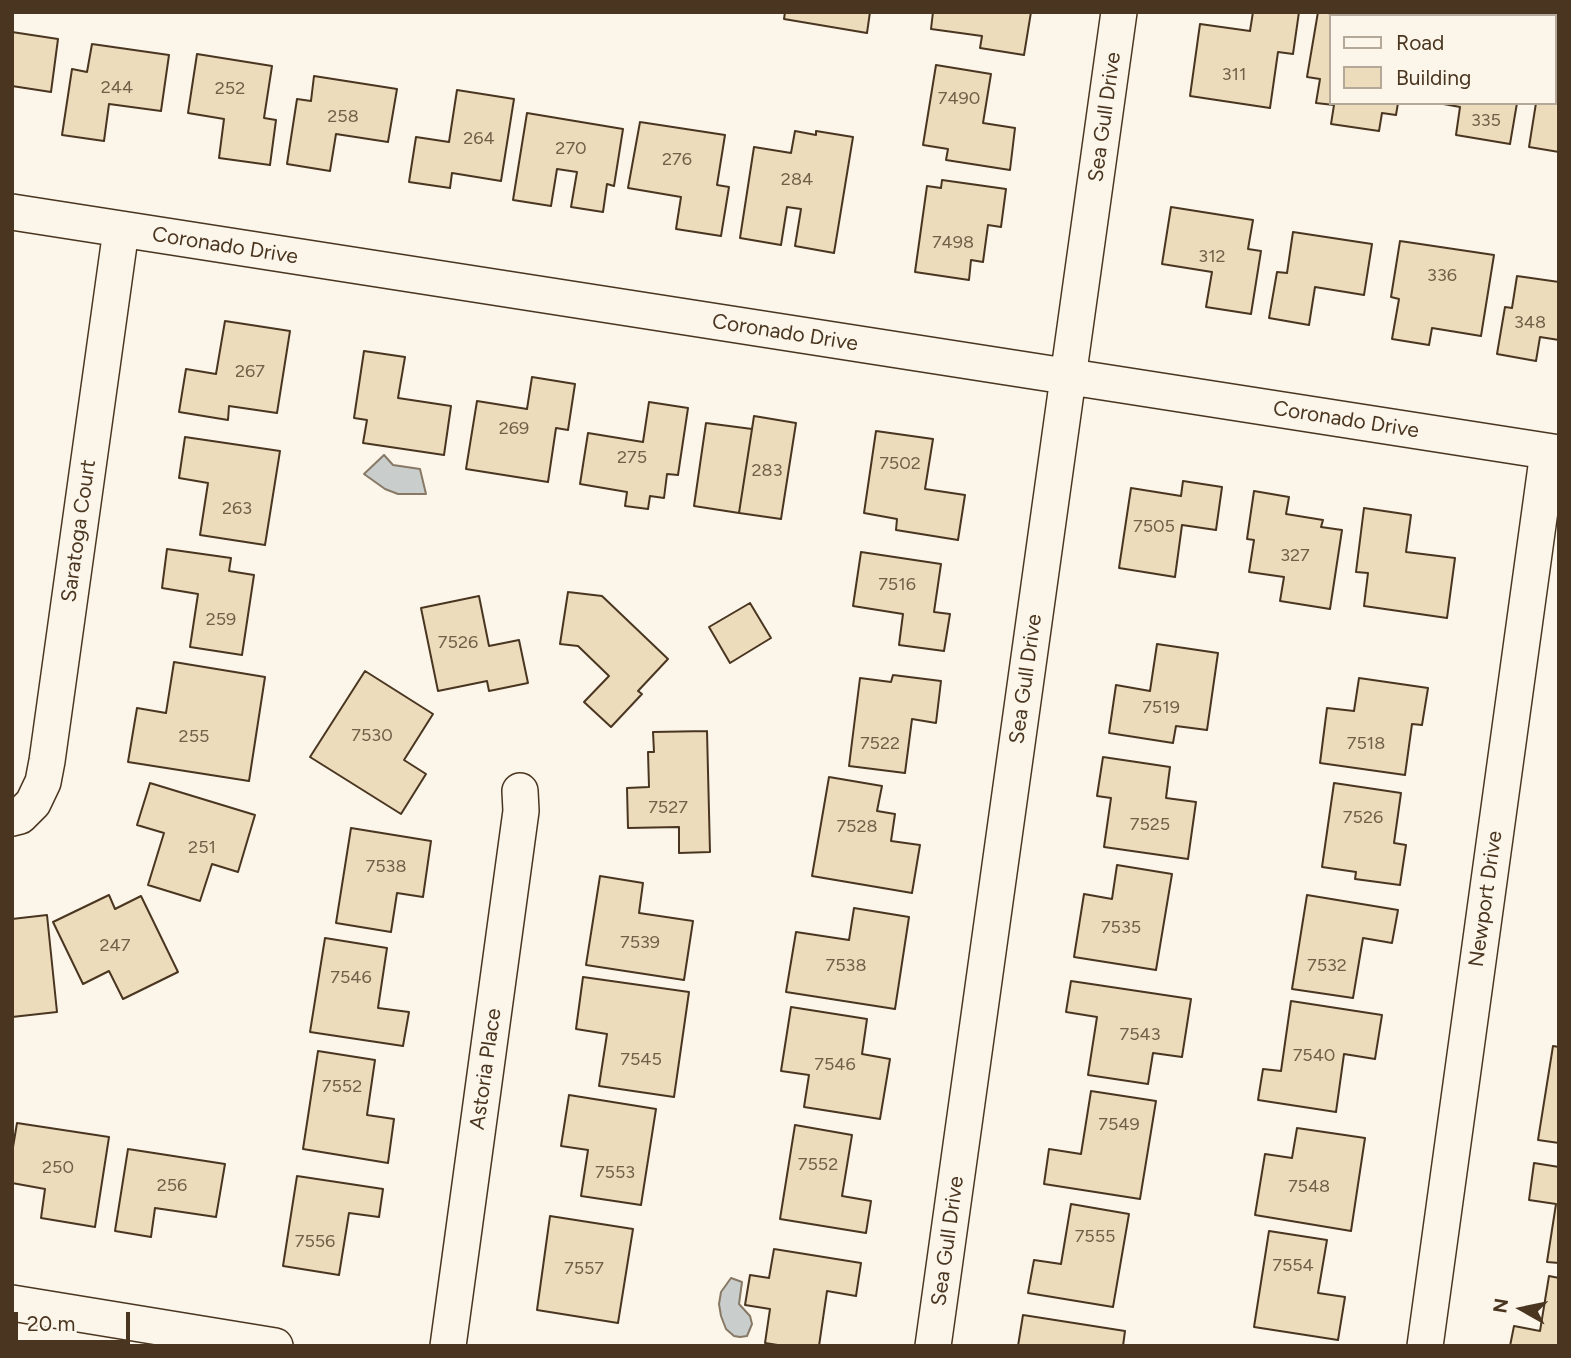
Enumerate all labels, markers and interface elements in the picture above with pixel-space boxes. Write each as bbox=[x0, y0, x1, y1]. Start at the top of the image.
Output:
legend bbox=[1330, 14, 1557, 105]
text: Road bbox=[1396, 30, 1444, 55]
street label: Sea Gull Drive bbox=[1083, 50, 1127, 184]
house number: 311 bbox=[1222, 64, 1246, 86]
text: Building bbox=[1396, 65, 1471, 90]
house number: 244 bbox=[101, 77, 133, 99]
house number: 252 bbox=[215, 78, 245, 100]
house number: 7490 bbox=[938, 88, 980, 110]
house number: 258 bbox=[327, 106, 359, 128]
house number: 335 bbox=[1471, 110, 1501, 132]
house number: 264 bbox=[463, 128, 495, 150]
house number: 270 bbox=[555, 138, 587, 160]
house number: 276 bbox=[662, 149, 692, 171]
house number: 284 bbox=[781, 169, 813, 191]
street label: Coronado Drive bbox=[150, 222, 300, 270]
house number: 7498 bbox=[932, 232, 974, 254]
house number: 312 bbox=[1198, 246, 1226, 268]
house number: 336 bbox=[1427, 265, 1457, 287]
street label: Coronado Drive bbox=[710, 309, 860, 357]
house number: 348 bbox=[1514, 312, 1546, 334]
house number: 267 bbox=[235, 361, 265, 383]
street label: Coronado Drive bbox=[1271, 396, 1421, 444]
house number: 269 bbox=[499, 418, 529, 440]
house number: 275 bbox=[617, 447, 647, 469]
house number: 7502 bbox=[879, 453, 921, 475]
street label: Saratoga Court bbox=[57, 458, 101, 604]
house number: 283 bbox=[752, 460, 782, 482]
house number: 263 bbox=[222, 498, 252, 520]
house number: 7505 bbox=[1133, 516, 1175, 538]
house number: 327 bbox=[1280, 545, 1310, 567]
house number: 7516 bbox=[878, 574, 916, 596]
house number: 259 bbox=[206, 609, 236, 631]
street label: Sea Gull Drive bbox=[1004, 612, 1048, 746]
house number: 7526 bbox=[438, 632, 478, 654]
house number: 7519 bbox=[1142, 697, 1180, 719]
house number: 7530 bbox=[351, 725, 393, 747]
house number: 255 bbox=[179, 726, 209, 748]
house number: 7522 bbox=[860, 733, 900, 755]
house number: 7518 bbox=[1347, 733, 1385, 755]
house number: 7527 bbox=[648, 797, 688, 819]
house number: 7526 bbox=[1343, 807, 1383, 829]
house number: 7525 bbox=[1130, 814, 1170, 836]
house number: 7528 bbox=[836, 816, 878, 838]
street label: Newport Drive bbox=[1464, 829, 1508, 969]
house number: 251 bbox=[188, 837, 216, 859]
house number: 7538 bbox=[366, 856, 406, 878]
house number: 7535 bbox=[1101, 917, 1141, 939]
house number: 7539 bbox=[620, 932, 660, 954]
house number: 247 bbox=[100, 935, 130, 957]
house number: 7538 bbox=[826, 955, 866, 977]
house number: 7532 bbox=[1307, 955, 1347, 977]
house number: 7546 bbox=[330, 967, 372, 989]
street label: Astoria Place bbox=[465, 1007, 507, 1131]
house number: 7543 bbox=[1120, 1024, 1160, 1046]
house number: 7540 bbox=[1293, 1045, 1335, 1067]
house number: 7545 bbox=[620, 1049, 662, 1071]
house number: 7546 bbox=[814, 1054, 856, 1076]
house number: 7552 bbox=[322, 1076, 362, 1098]
house number: 7549 bbox=[1098, 1114, 1140, 1136]
house number: 7552 bbox=[798, 1154, 838, 1176]
house number: 250 bbox=[42, 1157, 74, 1179]
house number: 7553 bbox=[595, 1162, 635, 1184]
street label: Sea Gull Drive bbox=[926, 1174, 970, 1308]
house number: 256 bbox=[157, 1175, 187, 1197]
house number: 7548 bbox=[1288, 1176, 1330, 1198]
house number: 7555 bbox=[1075, 1226, 1115, 1248]
house number: 7556 bbox=[295, 1231, 335, 1253]
house number: 7554 bbox=[1272, 1255, 1314, 1277]
house number: 7557 bbox=[564, 1258, 604, 1280]
north arrow bbox=[1487, 1274, 1557, 1344]
text: N bbox=[1488, 1297, 1513, 1315]
scale bar bbox=[18, 1298, 133, 1342]
text: 20 m bbox=[27, 1311, 75, 1336]

